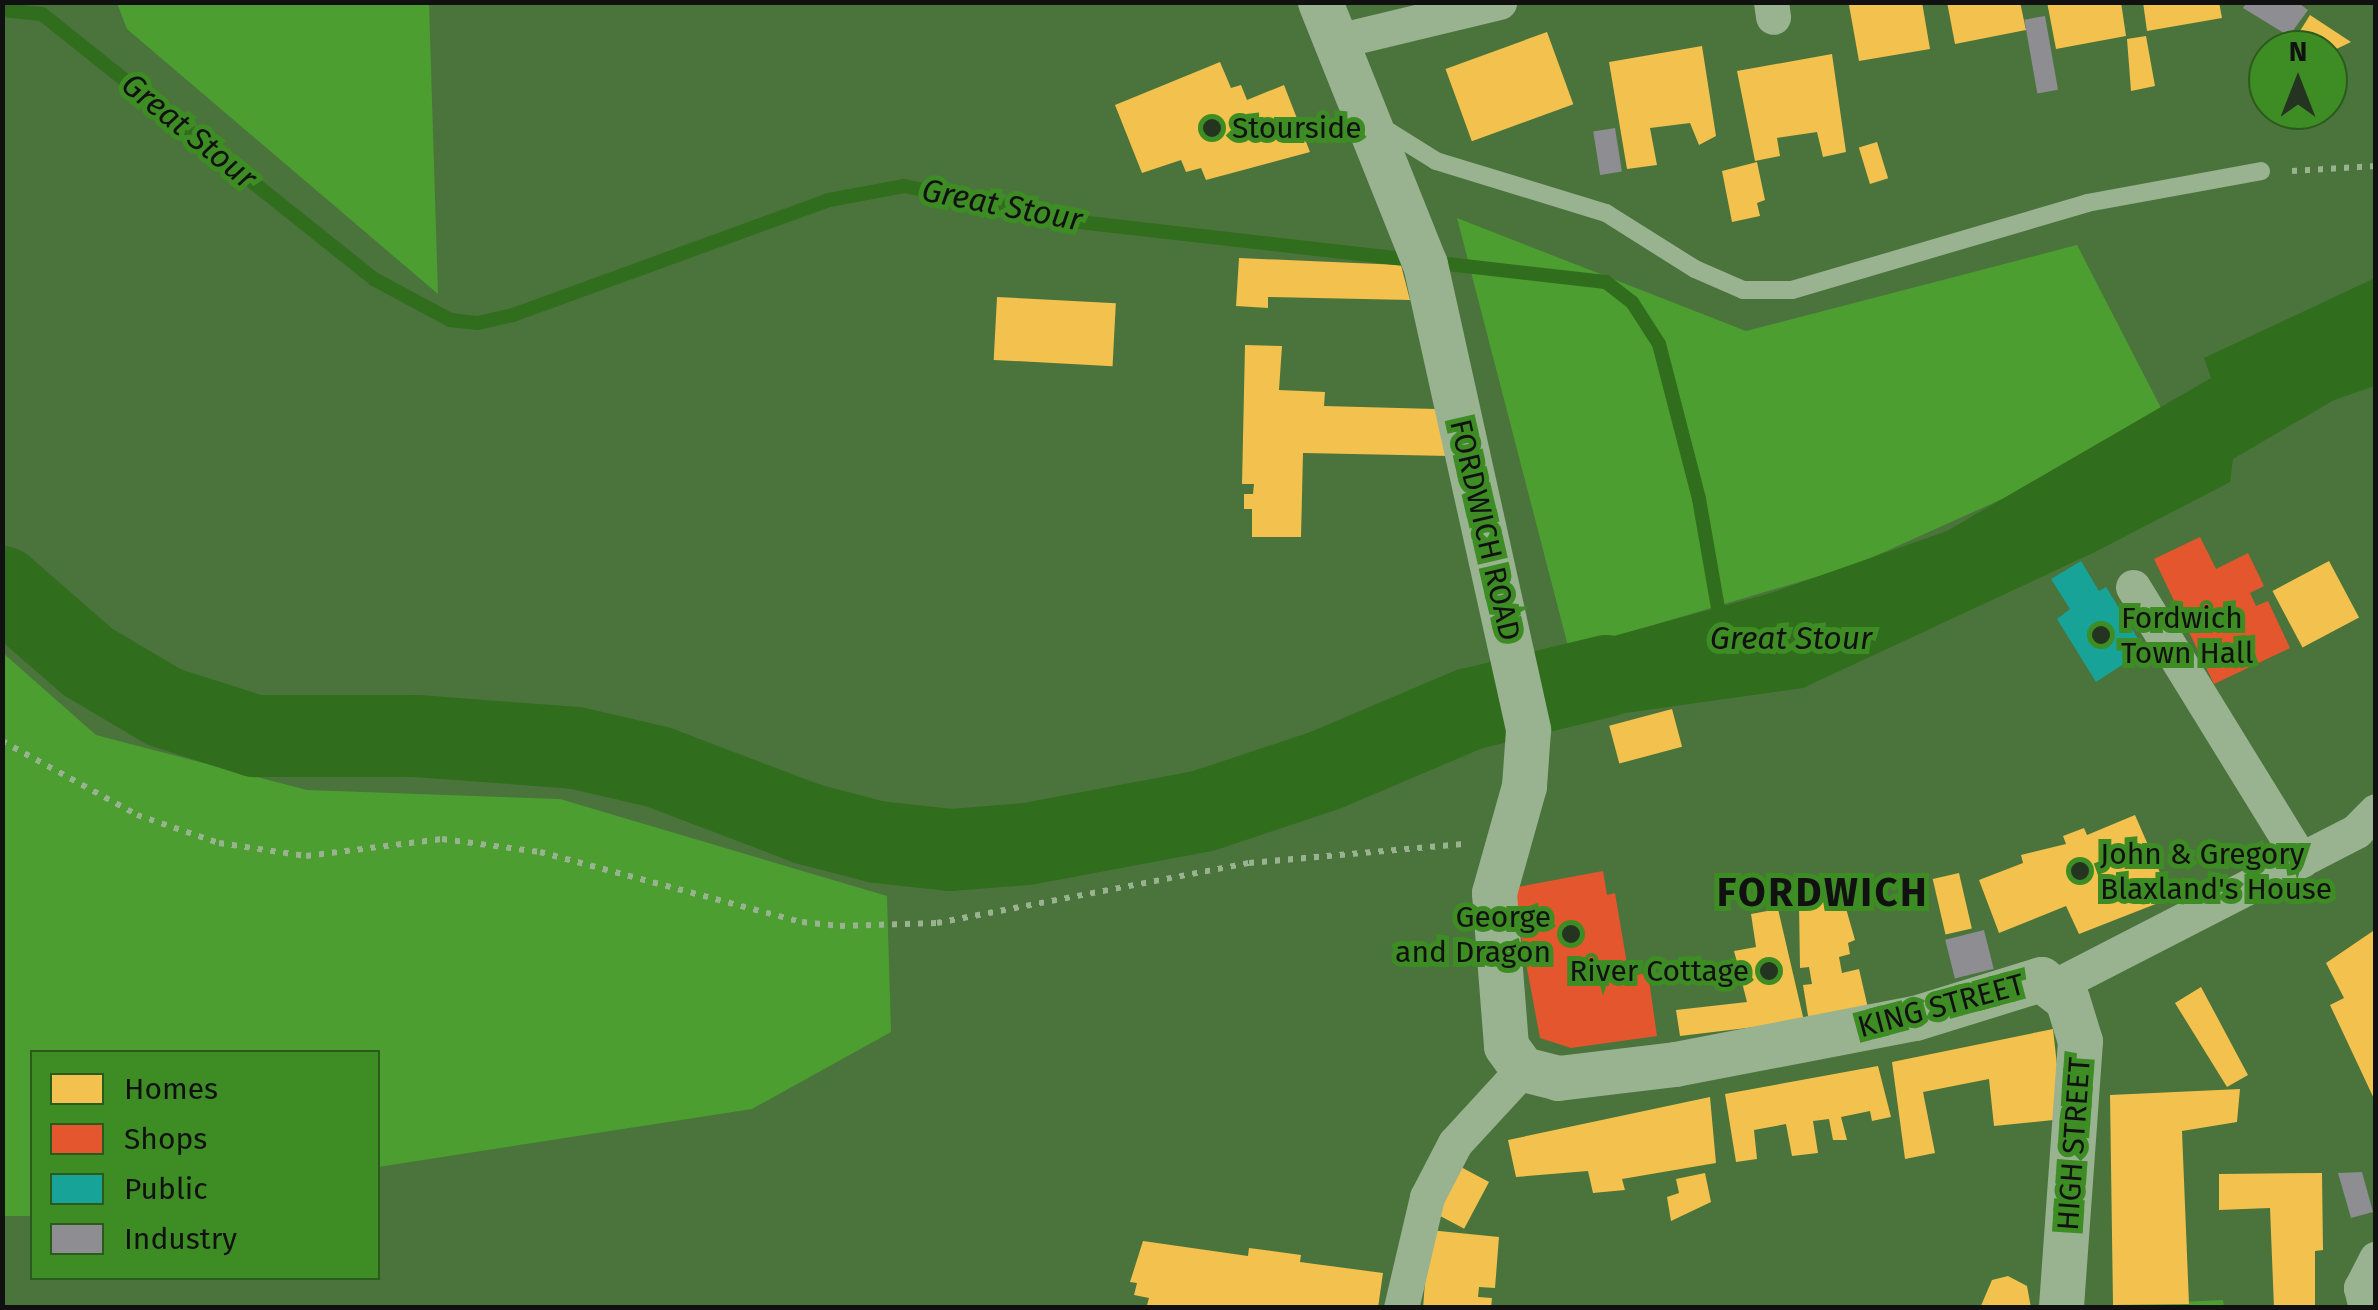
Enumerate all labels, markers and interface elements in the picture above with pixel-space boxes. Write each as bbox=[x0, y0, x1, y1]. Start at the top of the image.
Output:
north arrow bbox=[2248, 30, 2348, 130]
text: N bbox=[2289, 35, 2307, 68]
water label: Great Stour bbox=[114, 65, 264, 197]
place label: Stourside bbox=[1232, 110, 1362, 146]
marker: Stourside bbox=[1201, 117, 1223, 139]
water label: Great Stour bbox=[919, 171, 1085, 239]
street label: FORDWICH ROAD bbox=[1442, 416, 1528, 644]
place label: Fordwich Town Hall bbox=[2121, 600, 2253, 670]
water label: Great Stour bbox=[1710, 619, 1872, 657]
marker: Fordwich Town Hall bbox=[2090, 624, 2112, 646]
place label: John & Gregory Blaxland's House bbox=[2100, 836, 2332, 906]
marker: John & Gregory Blaxland's House bbox=[2069, 860, 2091, 882]
district label: FORDWICH bbox=[1717, 869, 1929, 917]
place label: George and Dragon bbox=[1395, 899, 1551, 970]
marker: George and Dragon bbox=[1560, 923, 1582, 945]
place label: River Cottage bbox=[1569, 953, 1749, 989]
marker: River Cottage bbox=[1758, 960, 1780, 982]
street label: KING STREET bbox=[1854, 967, 2028, 1045]
legend bbox=[30, 1050, 380, 1280]
street label: HIGH STREET bbox=[2050, 1056, 2098, 1232]
text: Homes bbox=[124, 1071, 218, 1107]
text: Shops bbox=[124, 1121, 207, 1157]
text: Public bbox=[124, 1171, 208, 1207]
text: Industry bbox=[124, 1221, 237, 1257]

